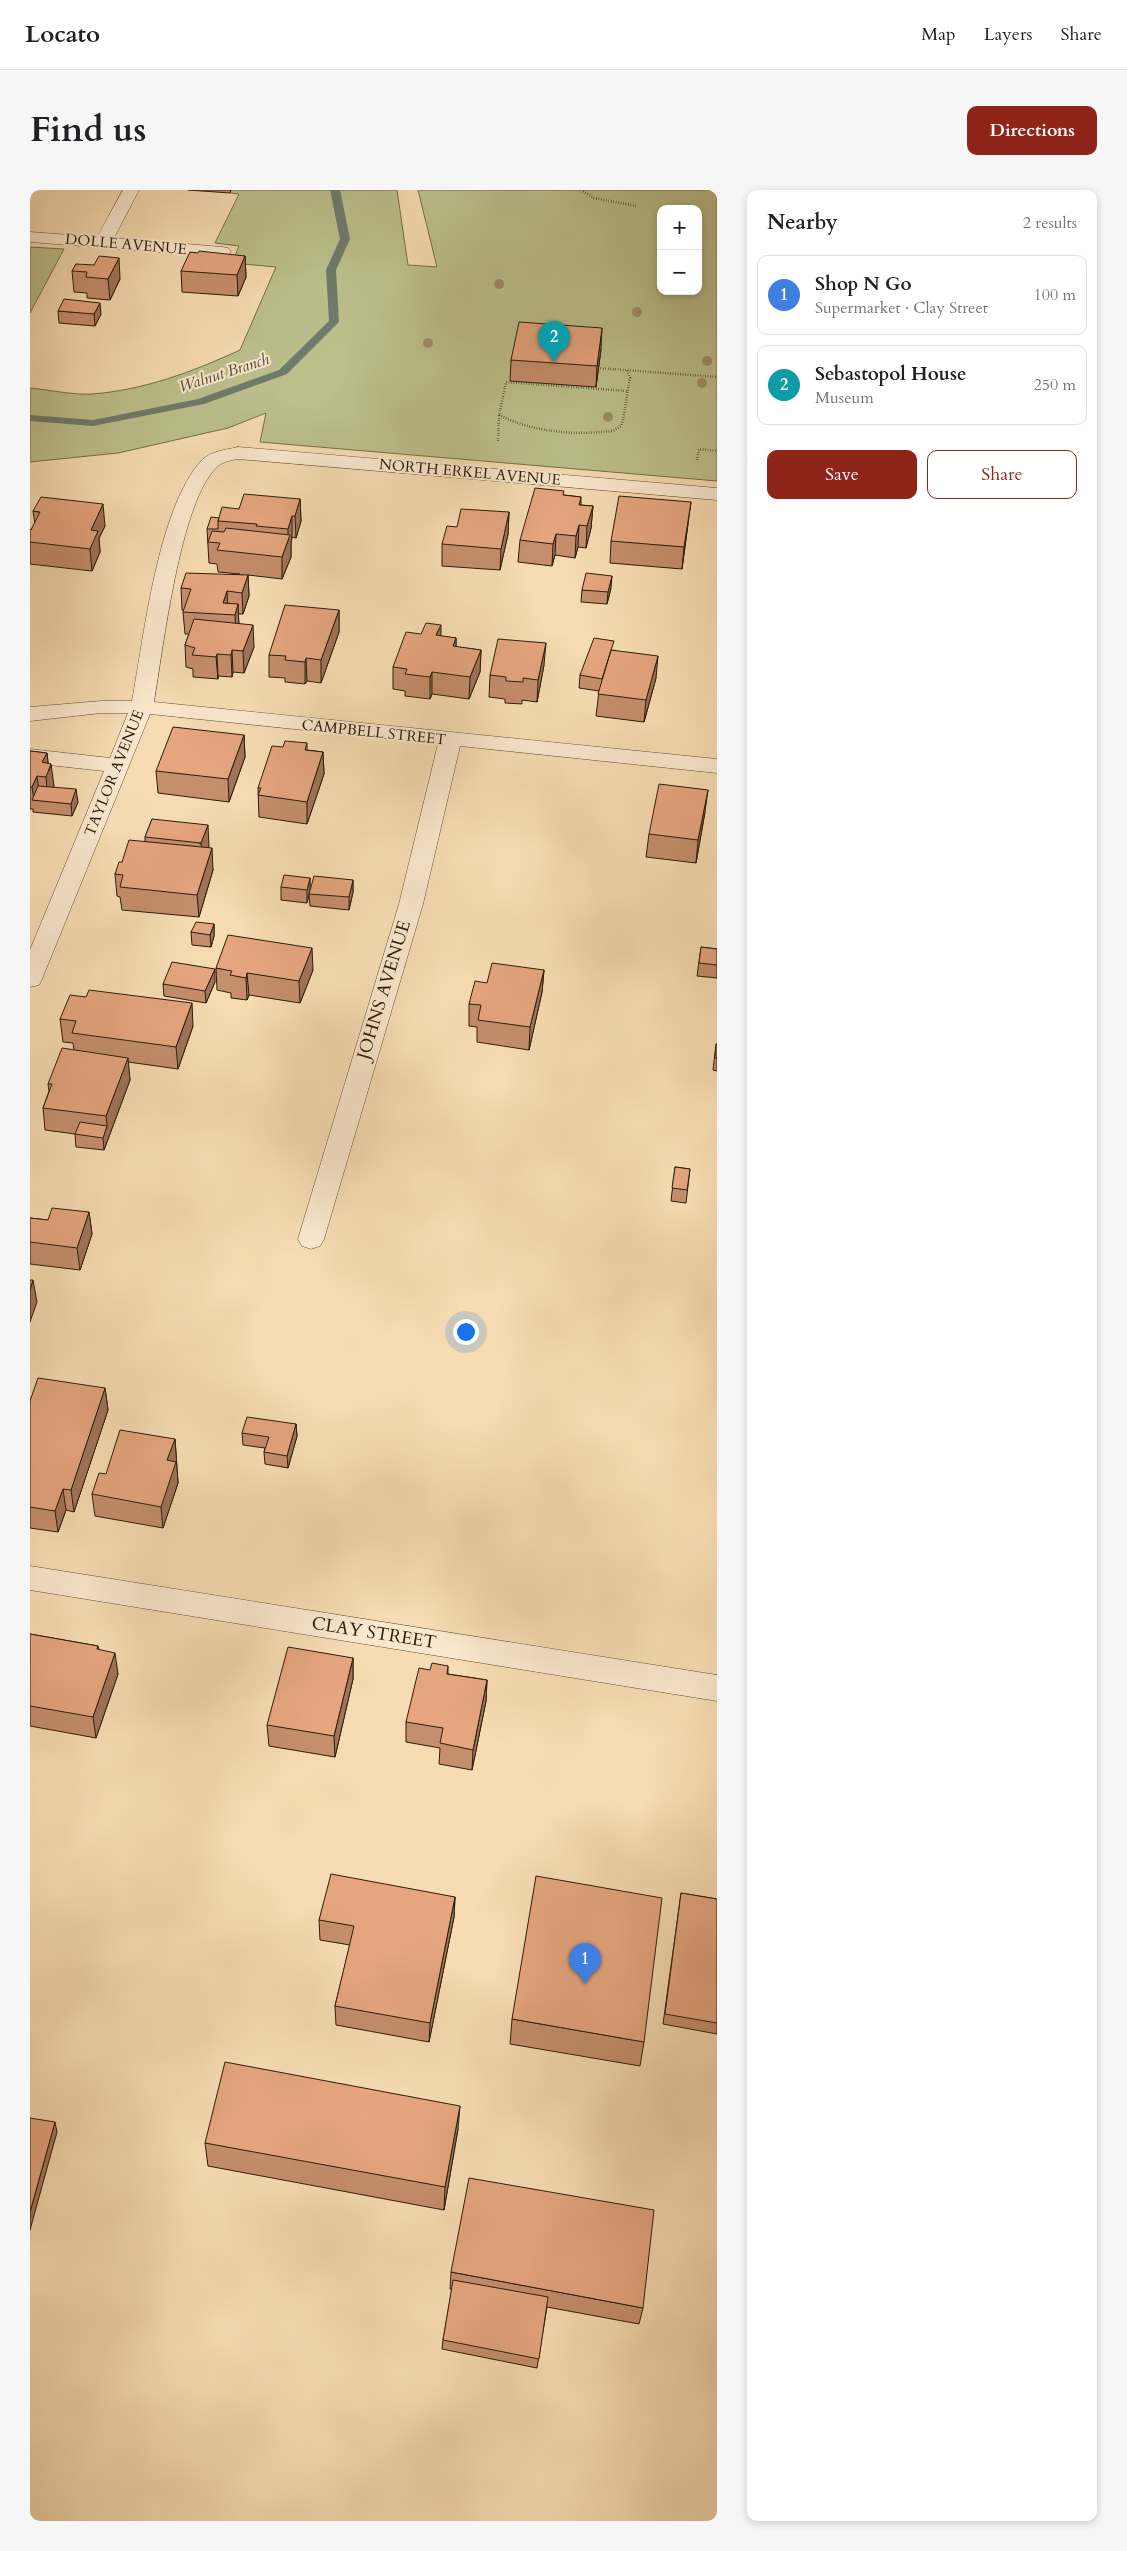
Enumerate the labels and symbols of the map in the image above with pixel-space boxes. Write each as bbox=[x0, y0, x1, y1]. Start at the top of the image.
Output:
street label: DOLLE AVENUE bbox=[64, 229, 188, 259]
pin: 2 bbox=[538, 321, 570, 362]
water label: Walnut Branch bbox=[176, 348, 272, 398]
street label: NORTH ERKEL AVENUE bbox=[378, 454, 562, 490]
street label: TAYLOR AVENUE bbox=[80, 707, 148, 839]
street label: CAMPBELL STREET bbox=[301, 714, 447, 750]
street label: JOHNS AVENUE bbox=[350, 917, 417, 1065]
your location bbox=[453, 1319, 479, 1345]
street label: CLAY STREET bbox=[310, 1611, 438, 1655]
pin: 1 bbox=[569, 1943, 601, 1984]

